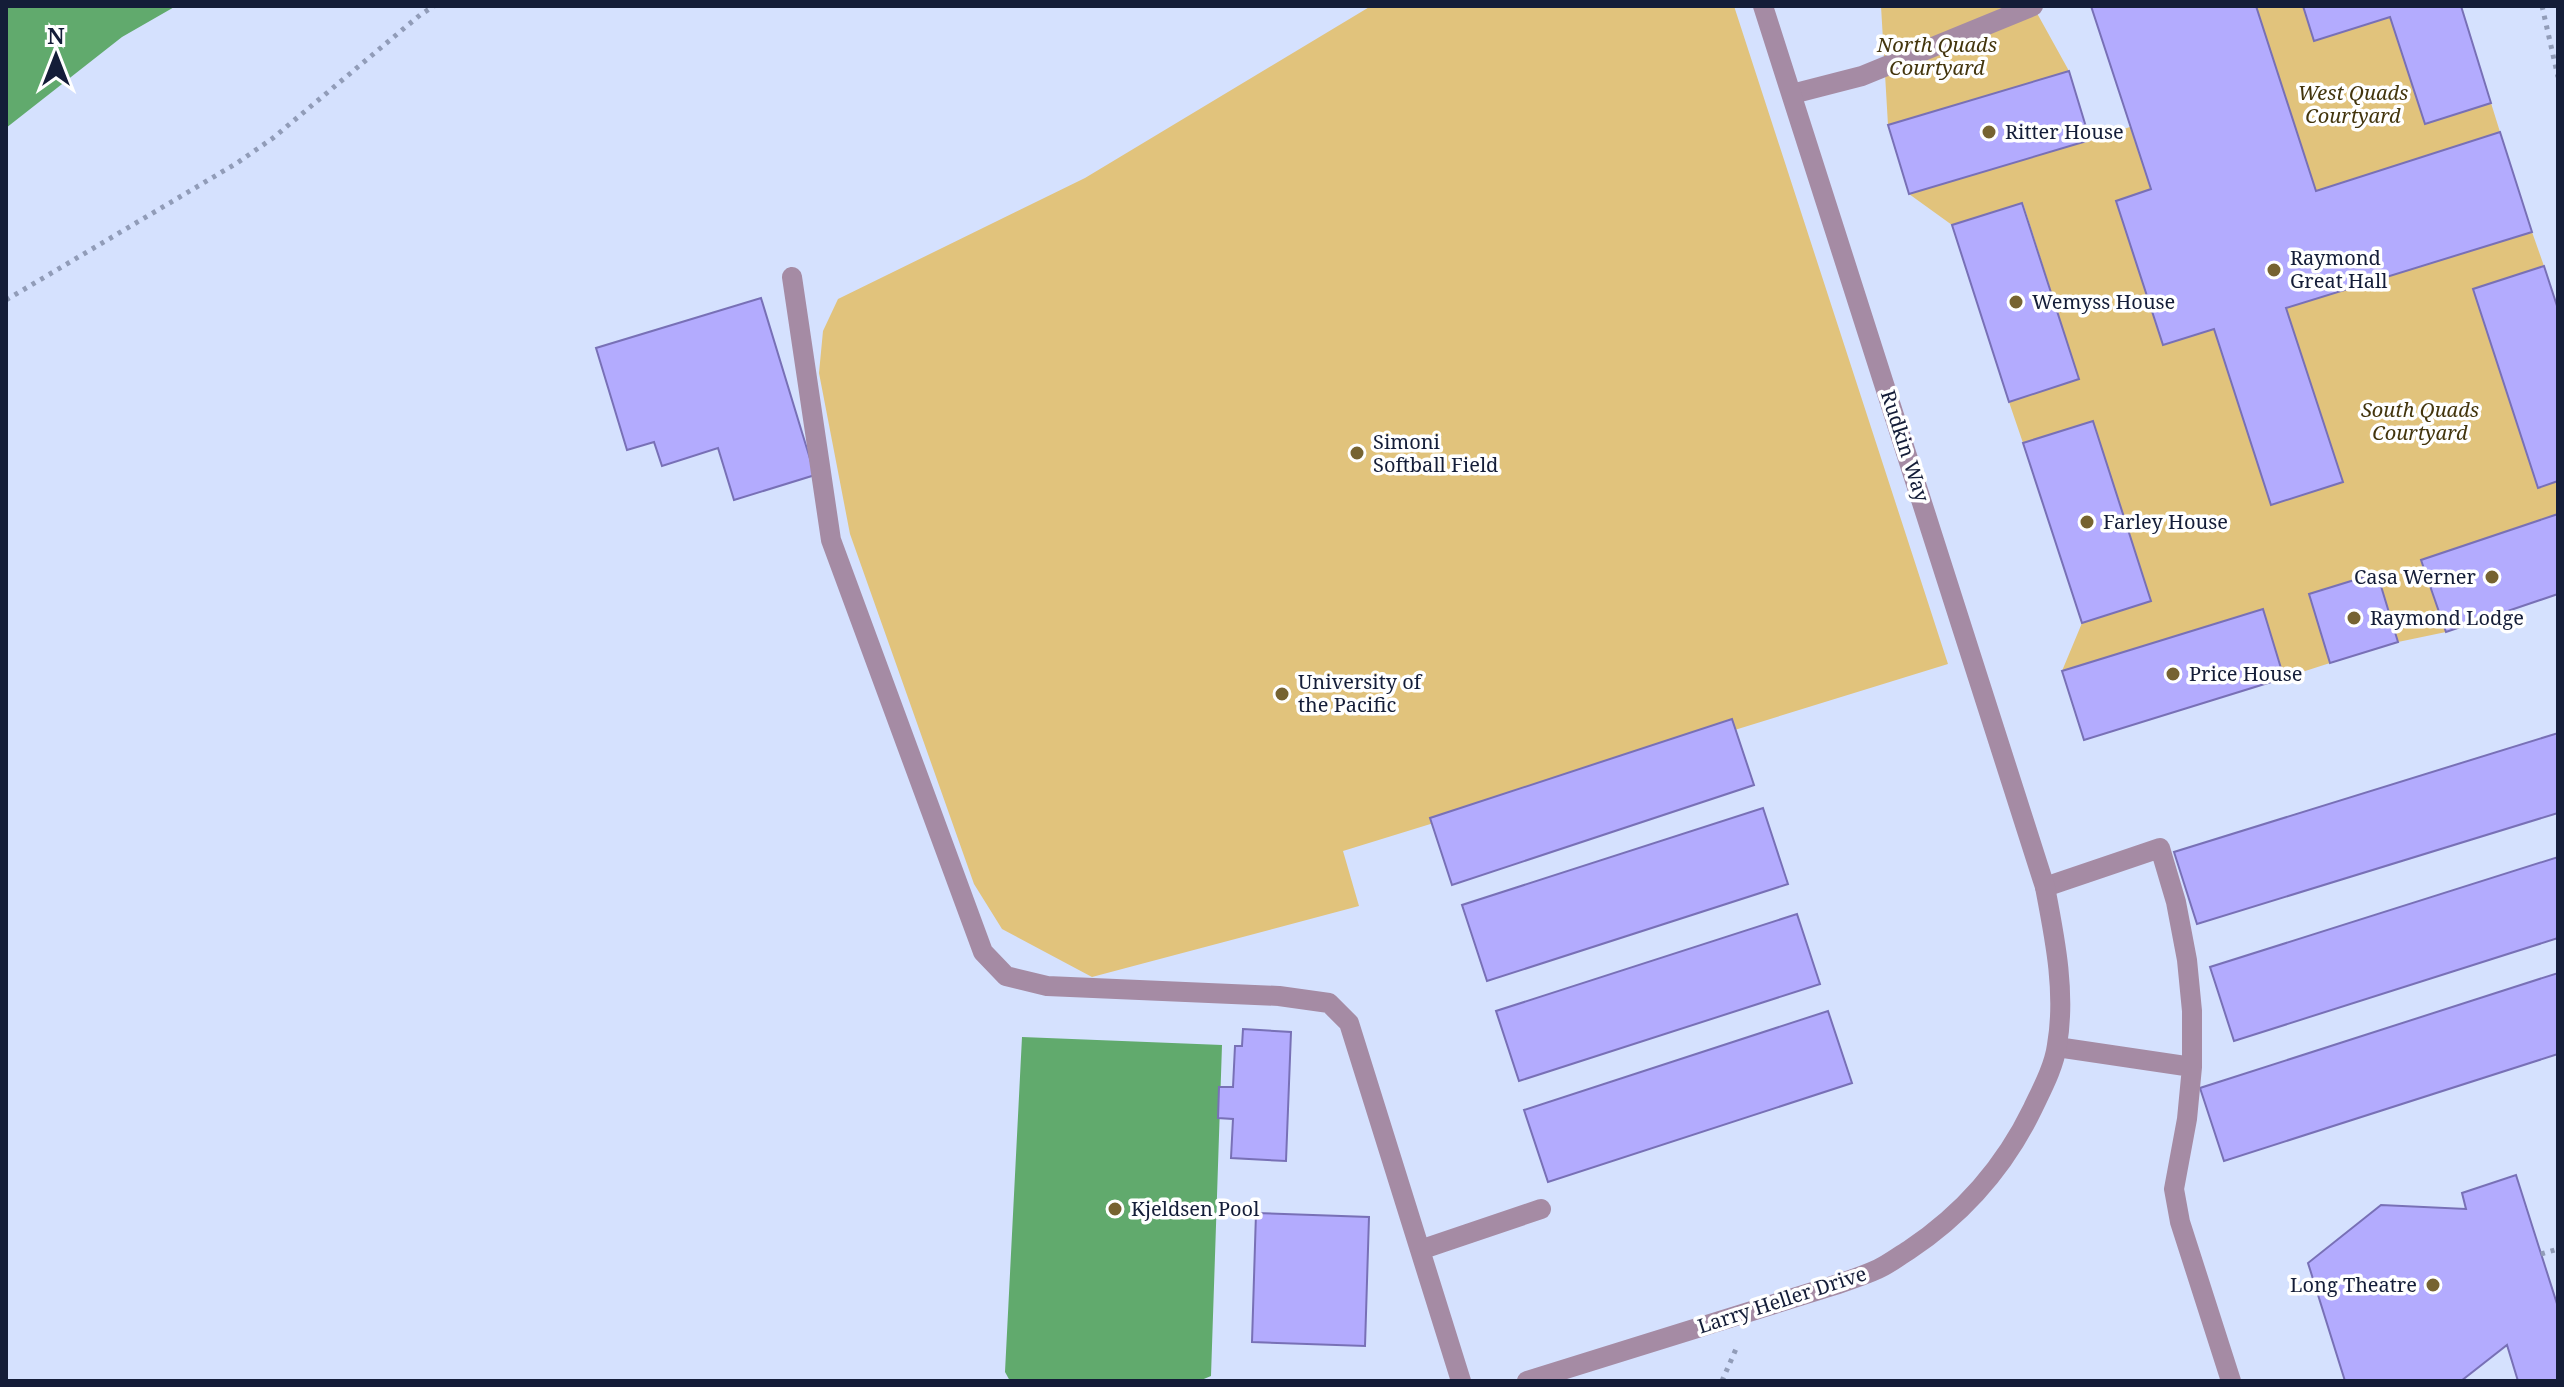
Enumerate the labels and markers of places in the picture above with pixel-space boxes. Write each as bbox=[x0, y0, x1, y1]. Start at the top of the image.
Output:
place label: Ritter House bbox=[2005, 118, 2124, 145]
marker: Ritter House bbox=[1980, 123, 1998, 141]
place label: Raymond Great Hall bbox=[2290, 244, 2387, 294]
marker: Raymond Great Hall bbox=[2265, 261, 2283, 279]
place label: Wemyss House bbox=[2032, 288, 2175, 315]
marker: Wemyss House bbox=[2007, 293, 2025, 311]
place label: Simoni Softball Field bbox=[1373, 428, 1498, 478]
marker: Simoni Softball Field bbox=[1348, 444, 1366, 462]
place label: Farley House bbox=[2103, 508, 2228, 535]
marker: Farley House bbox=[2078, 513, 2096, 531]
place label: Casa Werner bbox=[2354, 563, 2477, 590]
marker: Casa Werner bbox=[2483, 568, 2501, 586]
place label: Raymond Lodge bbox=[2370, 604, 2524, 631]
marker: Raymond Lodge bbox=[2345, 609, 2363, 627]
place label: Price House bbox=[2189, 660, 2302, 687]
marker: Price House bbox=[2164, 665, 2182, 683]
place label: University of the Pacific bbox=[1298, 668, 1423, 718]
marker: University of the Pacific bbox=[1273, 685, 1291, 703]
place label: Kjeldsen Pool bbox=[1131, 1195, 1259, 1222]
marker: Kjeldsen Pool bbox=[1106, 1200, 1124, 1218]
place label: Long Theatre bbox=[2290, 1271, 2417, 1298]
marker: Long Theatre bbox=[2424, 1276, 2442, 1294]

